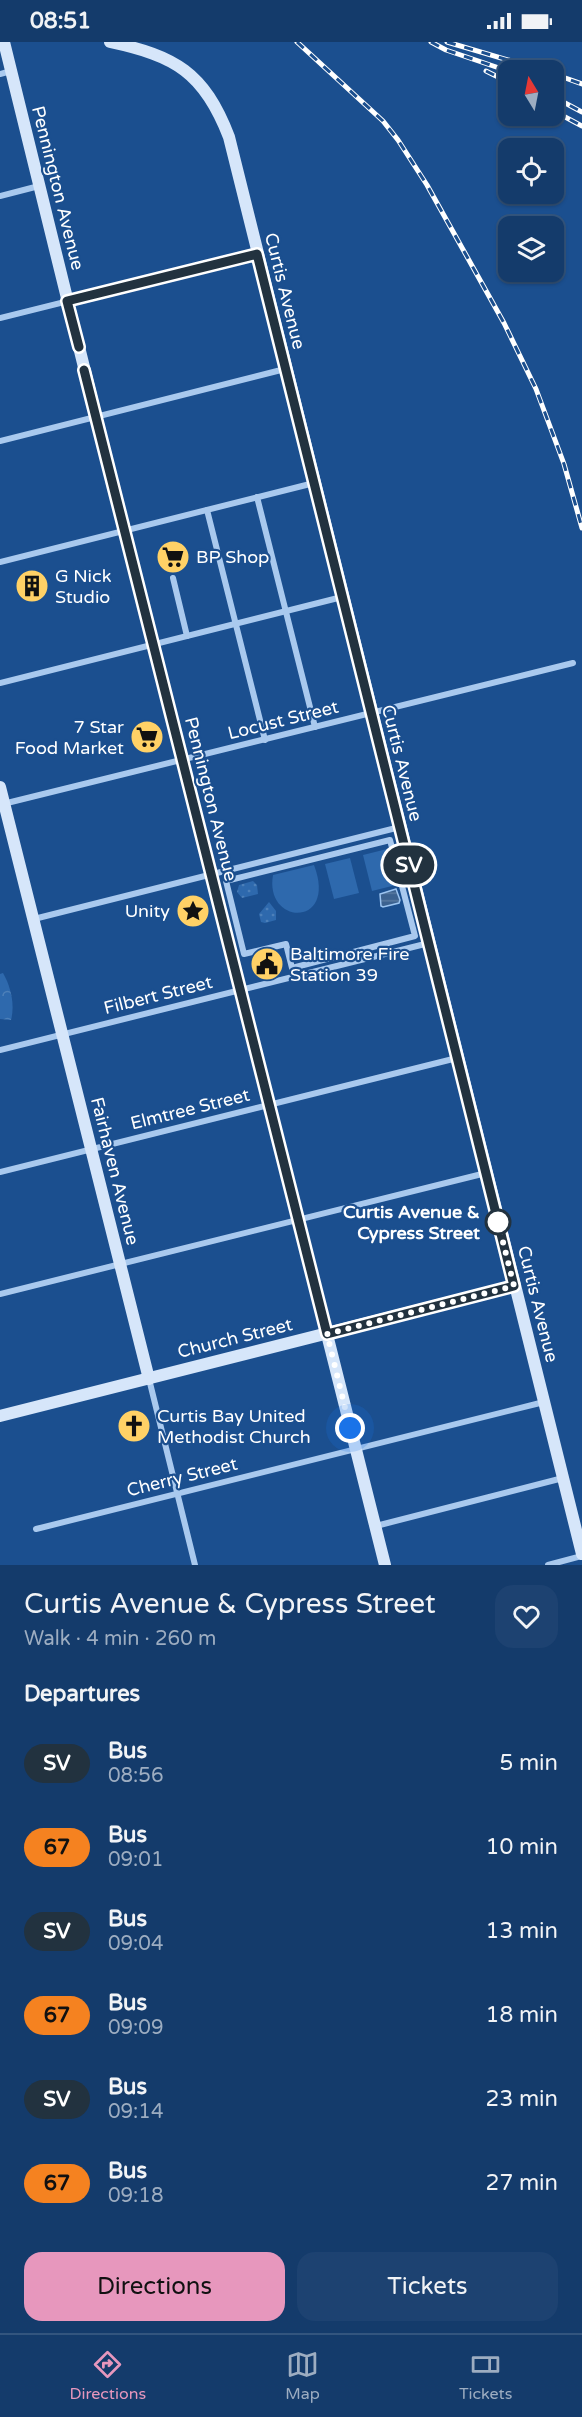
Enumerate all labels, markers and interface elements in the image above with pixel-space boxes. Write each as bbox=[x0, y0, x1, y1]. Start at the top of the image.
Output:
text: 08:51 bbox=[30, 8, 91, 34]
north arrow bbox=[498, 60, 564, 126]
map controls bbox=[498, 60, 564, 282]
street label: Pennington Avenue bbox=[27, 104, 89, 272]
button: locate bbox=[498, 138, 564, 204]
button: layers bbox=[498, 216, 564, 282]
street label: Curtis Avenue bbox=[260, 230, 310, 352]
supermarket icon: BP Shop bbox=[155, 539, 191, 575]
place label: BP Shop bbox=[196, 546, 269, 568]
place label: G Nick Studio bbox=[55, 565, 112, 608]
building icon: G Nick Studio bbox=[14, 568, 50, 604]
street label: Locust Street bbox=[225, 696, 341, 744]
street label: Curtis Avenue bbox=[377, 702, 427, 824]
street label: Pennington Avenue bbox=[180, 715, 242, 883]
place label: 7 Star Food Market bbox=[15, 716, 124, 759]
supermarket icon: 7 Star Food Market bbox=[129, 719, 165, 755]
line badge: SV bbox=[382, 846, 436, 884]
text: SV bbox=[395, 853, 423, 878]
place icon: Unity bbox=[175, 893, 211, 929]
place label: Unity bbox=[125, 900, 170, 922]
place label: Baltimore Fire Station 39 bbox=[290, 943, 409, 986]
public building icon: Baltimore Fire Station 39 bbox=[249, 946, 285, 982]
street label: Filbert Street bbox=[101, 971, 215, 1019]
street label: Elmtree Street bbox=[128, 1084, 252, 1134]
street label: Fairhaven Avenue bbox=[86, 1095, 144, 1247]
place label: Curtis Avenue & Cypress Street bbox=[343, 1201, 480, 1244]
marker: Curtis Avenue & Cypress Street bbox=[485, 1209, 511, 1235]
street label: Curtis Avenue bbox=[513, 1243, 563, 1365]
street label: Church Street bbox=[175, 1313, 295, 1363]
place label: Curtis Bay United Methodist Church bbox=[157, 1405, 311, 1448]
church icon: Curtis Bay United Methodist Church bbox=[116, 1408, 152, 1444]
your location bbox=[335, 1413, 365, 1443]
street label: Cherry Street bbox=[124, 1453, 240, 1501]
button: heart bbox=[495, 1585, 558, 1648]
text: Curtis Avenue & Cypress Street bbox=[24, 1587, 436, 1621]
text: Walk · 4 min · 260 m bbox=[24, 1627, 216, 1651]
text: Departures bbox=[24, 1681, 140, 1707]
text: Bus bbox=[108, 1738, 147, 1764]
text: 5 min bbox=[499, 1750, 558, 1776]
text: SV bbox=[43, 1751, 71, 1776]
text: 08:56 bbox=[108, 1764, 163, 1788]
text: Bus bbox=[108, 1822, 147, 1848]
text: 10 min bbox=[486, 1834, 558, 1860]
text: 67 bbox=[44, 1835, 70, 1860]
text: 09:01 bbox=[108, 1848, 163, 1872]
text: Bus bbox=[108, 1906, 147, 1932]
text: 13 min bbox=[486, 1918, 558, 1944]
text: SV bbox=[43, 1919, 71, 1944]
text: 09:04 bbox=[108, 1932, 163, 1956]
text: Bus bbox=[108, 1990, 147, 2016]
text: 18 min bbox=[486, 2002, 558, 2028]
text: 67 bbox=[44, 2003, 70, 2028]
text: 09:09 bbox=[108, 2016, 163, 2040]
text: Bus bbox=[108, 2074, 147, 2100]
text: 23 min bbox=[486, 2086, 558, 2112]
text: SV bbox=[43, 2087, 71, 2112]
text: 09:14 bbox=[108, 2100, 163, 2124]
text: Bus bbox=[108, 2158, 147, 2184]
text: 27 min bbox=[486, 2170, 558, 2196]
text: 67 bbox=[44, 2171, 70, 2196]
text: 09:18 bbox=[108, 2184, 163, 2208]
button: Directions bbox=[24, 2252, 285, 2321]
button: Tickets bbox=[297, 2252, 558, 2321]
tab: Directions bbox=[70, 2348, 146, 2404]
tab: Map bbox=[285, 2348, 320, 2404]
tab: Tickets bbox=[459, 2348, 512, 2404]

